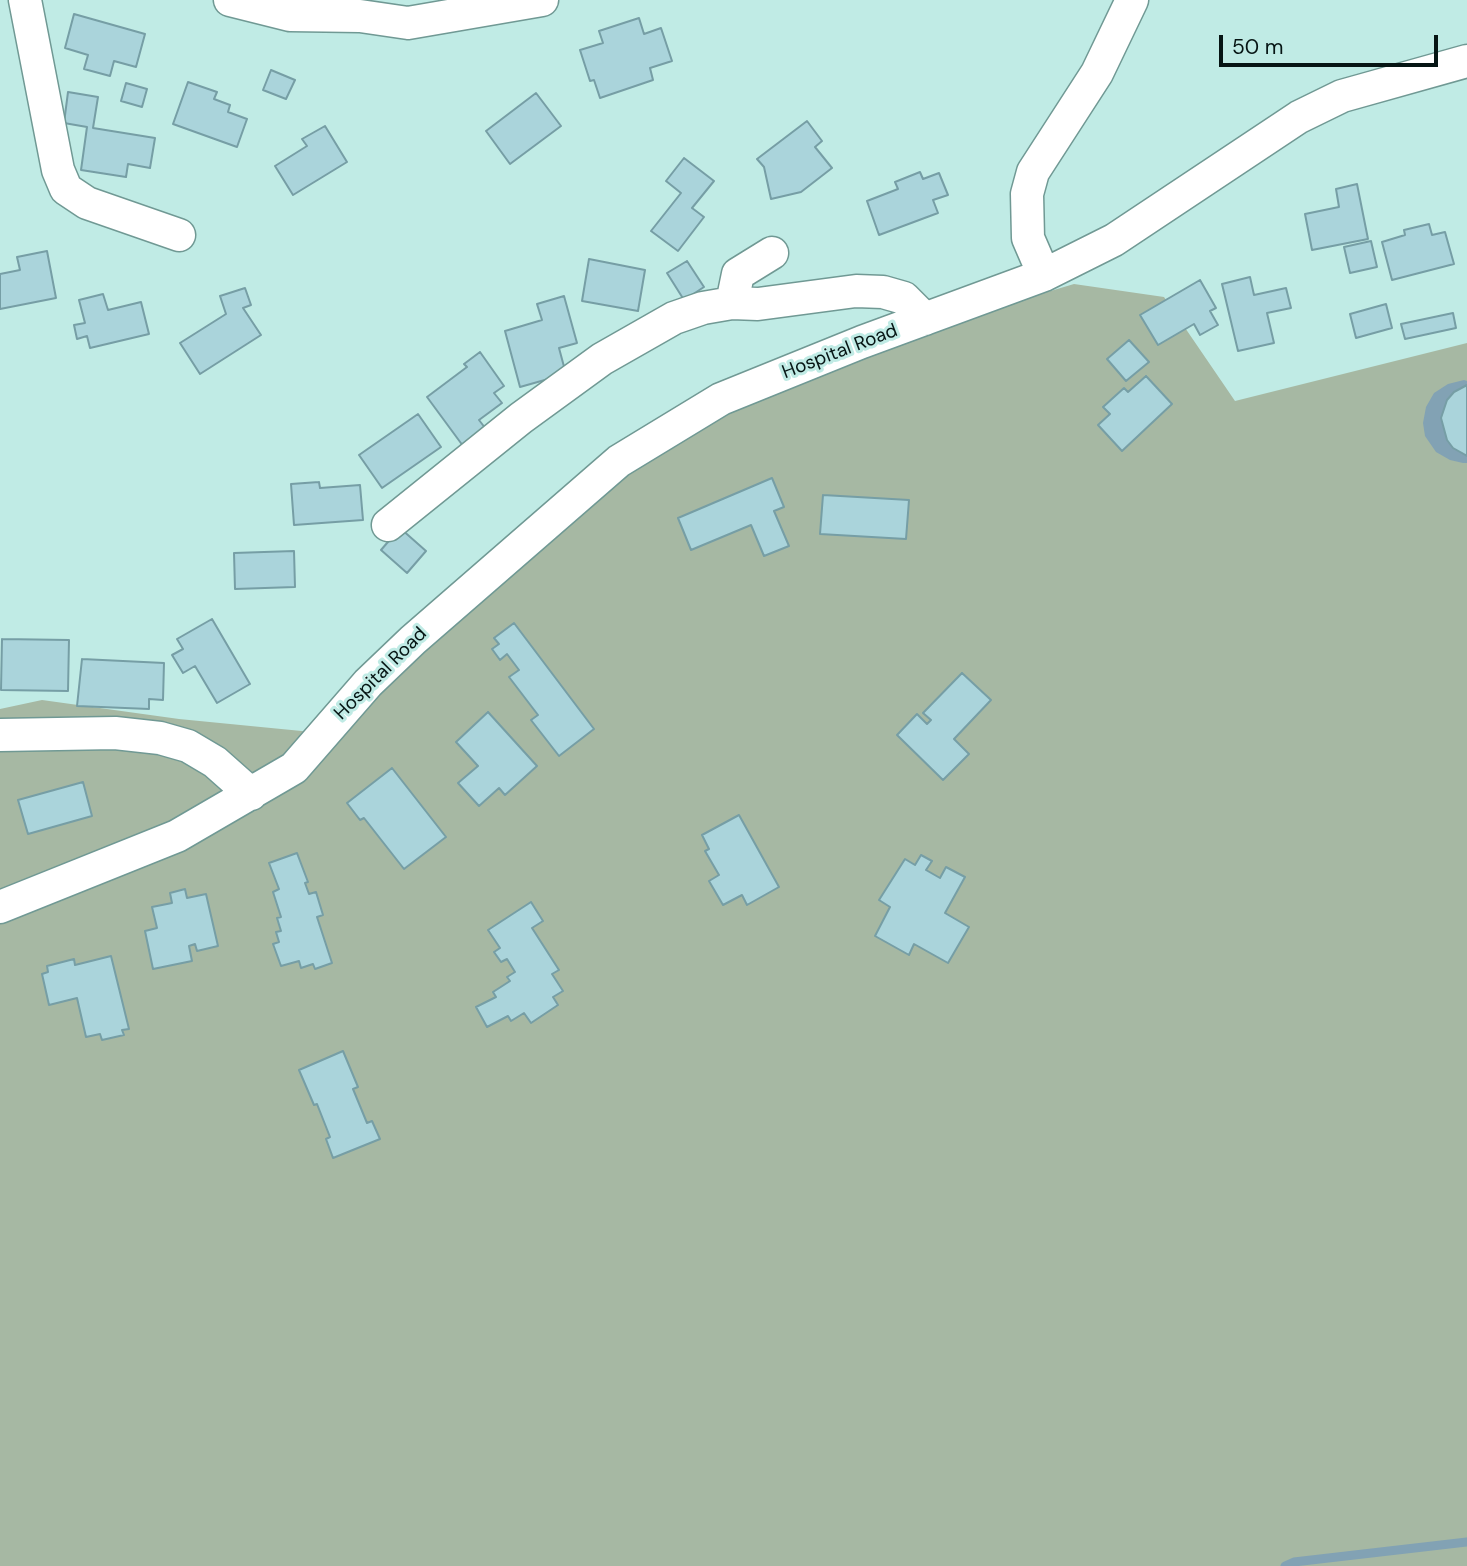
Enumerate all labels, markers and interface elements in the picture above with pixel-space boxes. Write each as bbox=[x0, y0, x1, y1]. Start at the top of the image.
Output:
scale bar bbox=[1222, 21, 1441, 65]
text: 50 m bbox=[1232, 33, 1283, 61]
street label: Hospital Road bbox=[779, 320, 901, 384]
street label: Hospital Road bbox=[330, 623, 432, 725]

